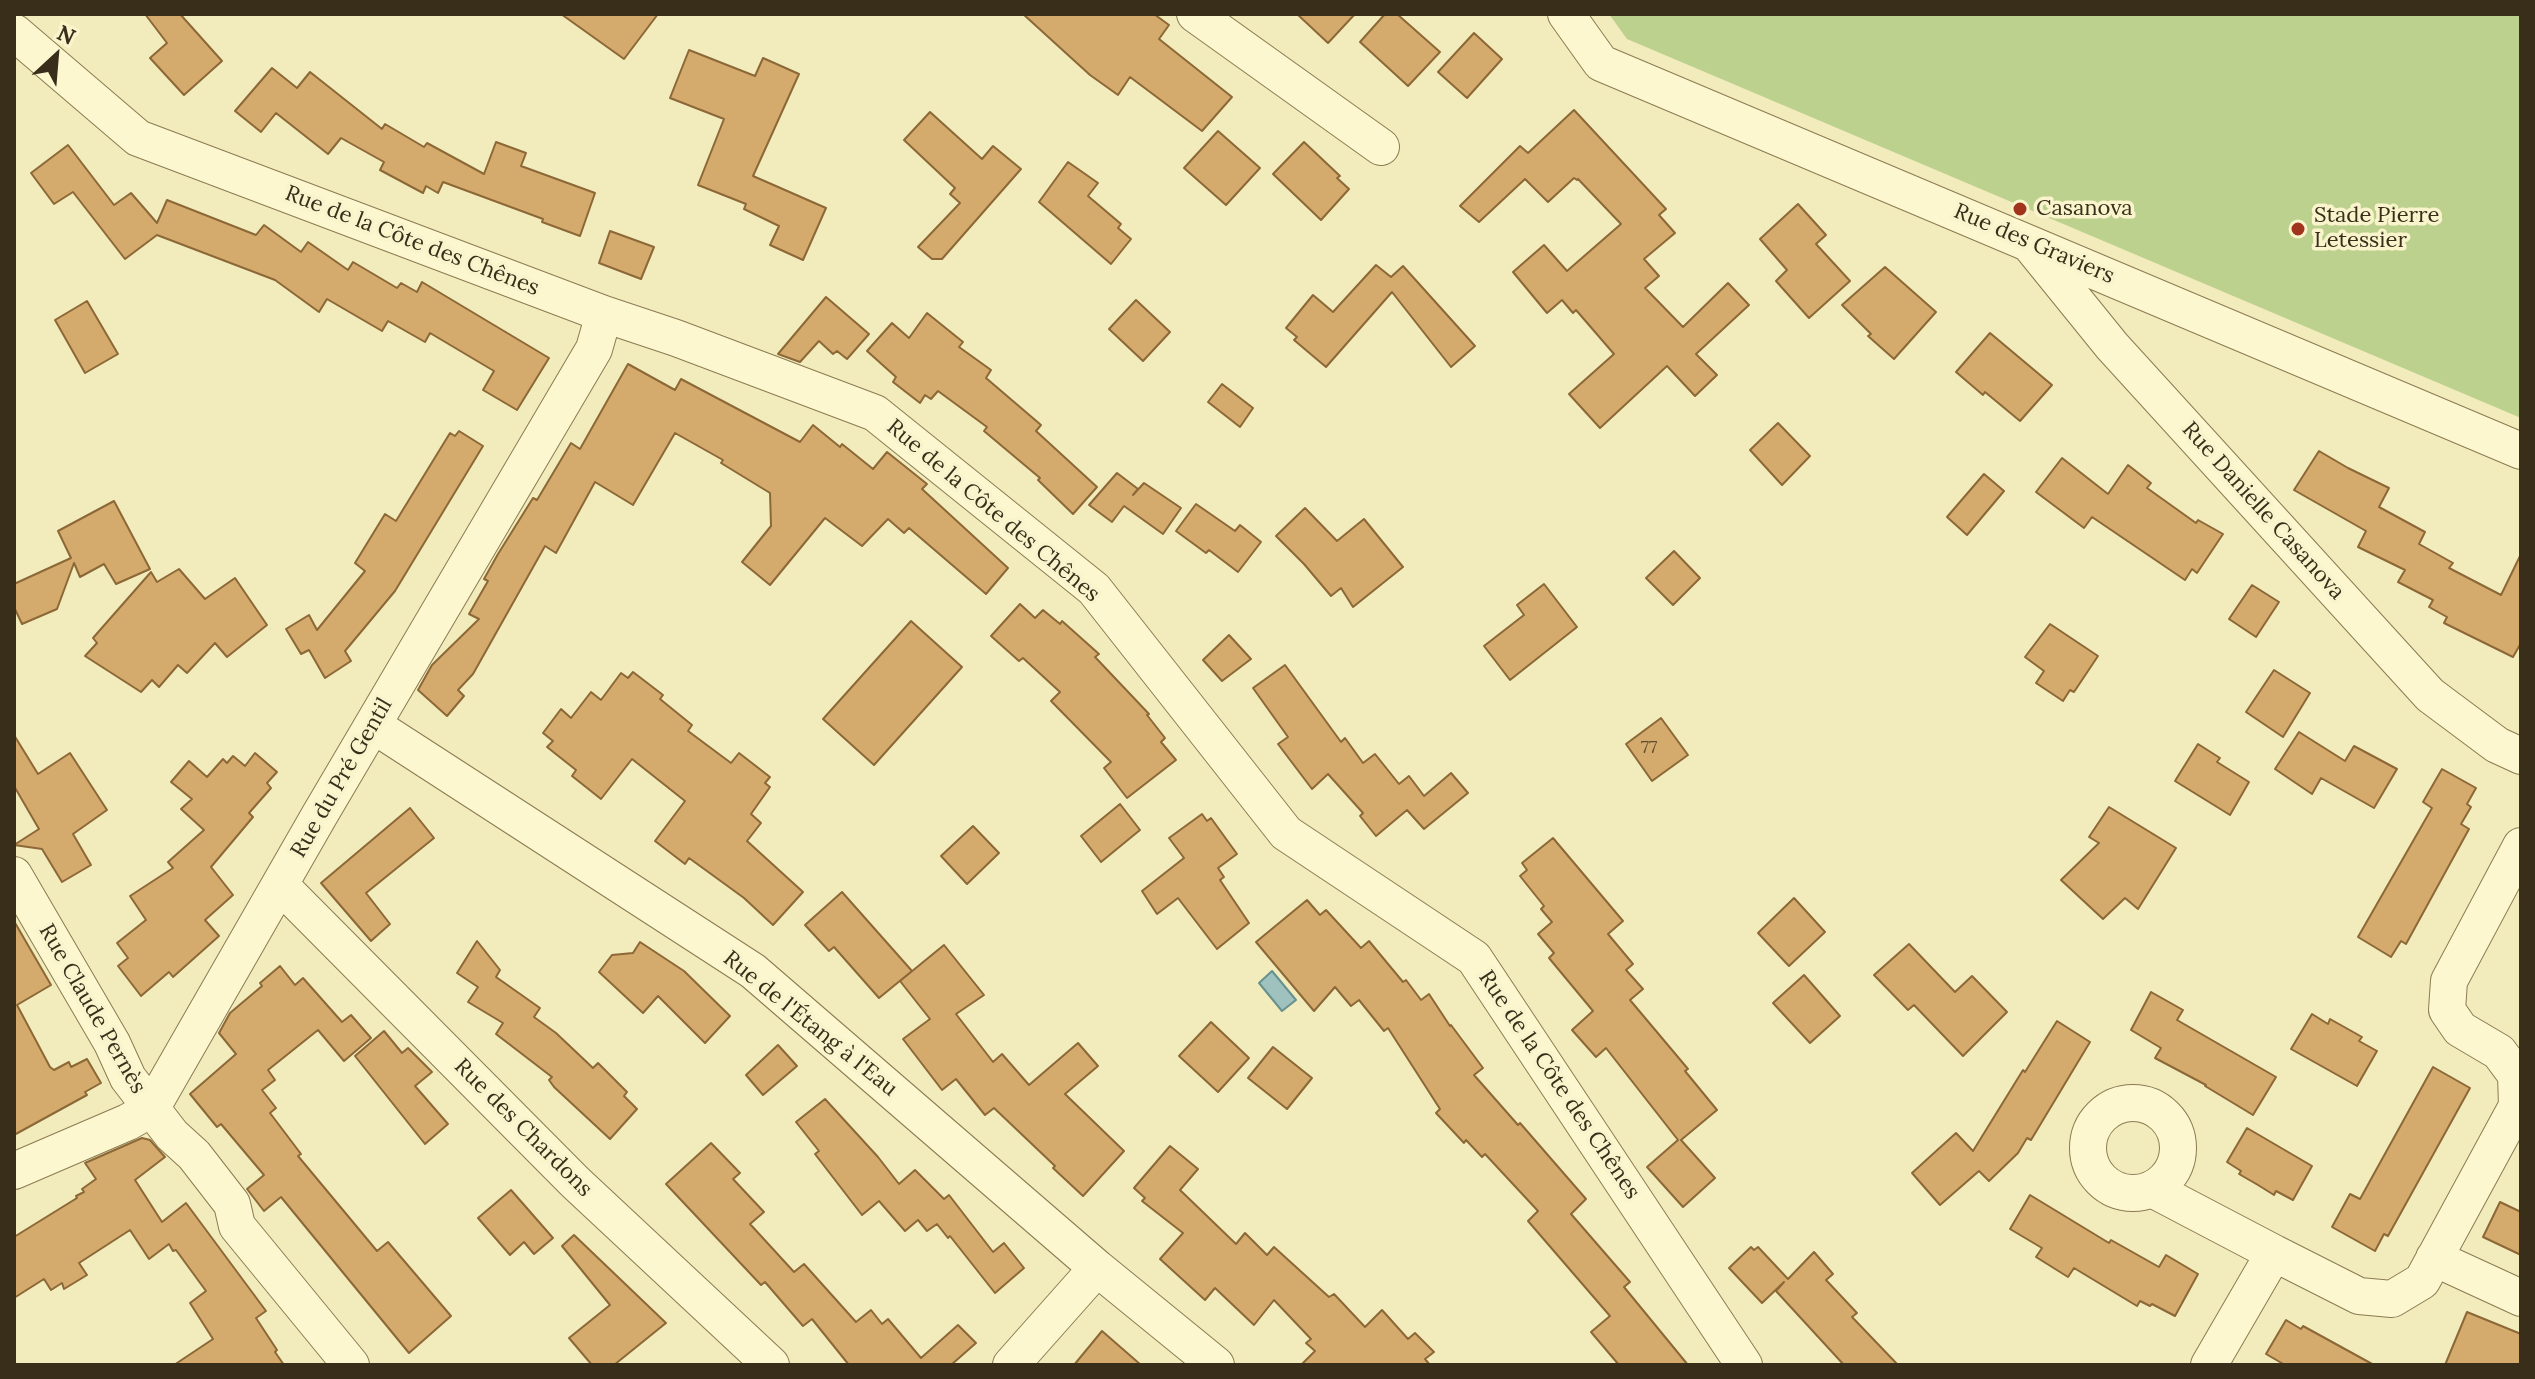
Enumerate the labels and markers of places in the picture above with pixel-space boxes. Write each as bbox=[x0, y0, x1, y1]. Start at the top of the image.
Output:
place label: Casanova bbox=[2036, 196, 2133, 222]
marker: Casanova bbox=[2011, 200, 2029, 218]
place label: Stade Pierre Letessier bbox=[2314, 203, 2439, 254]
marker: Stade Pierre Letessier bbox=[2289, 220, 2307, 238]

